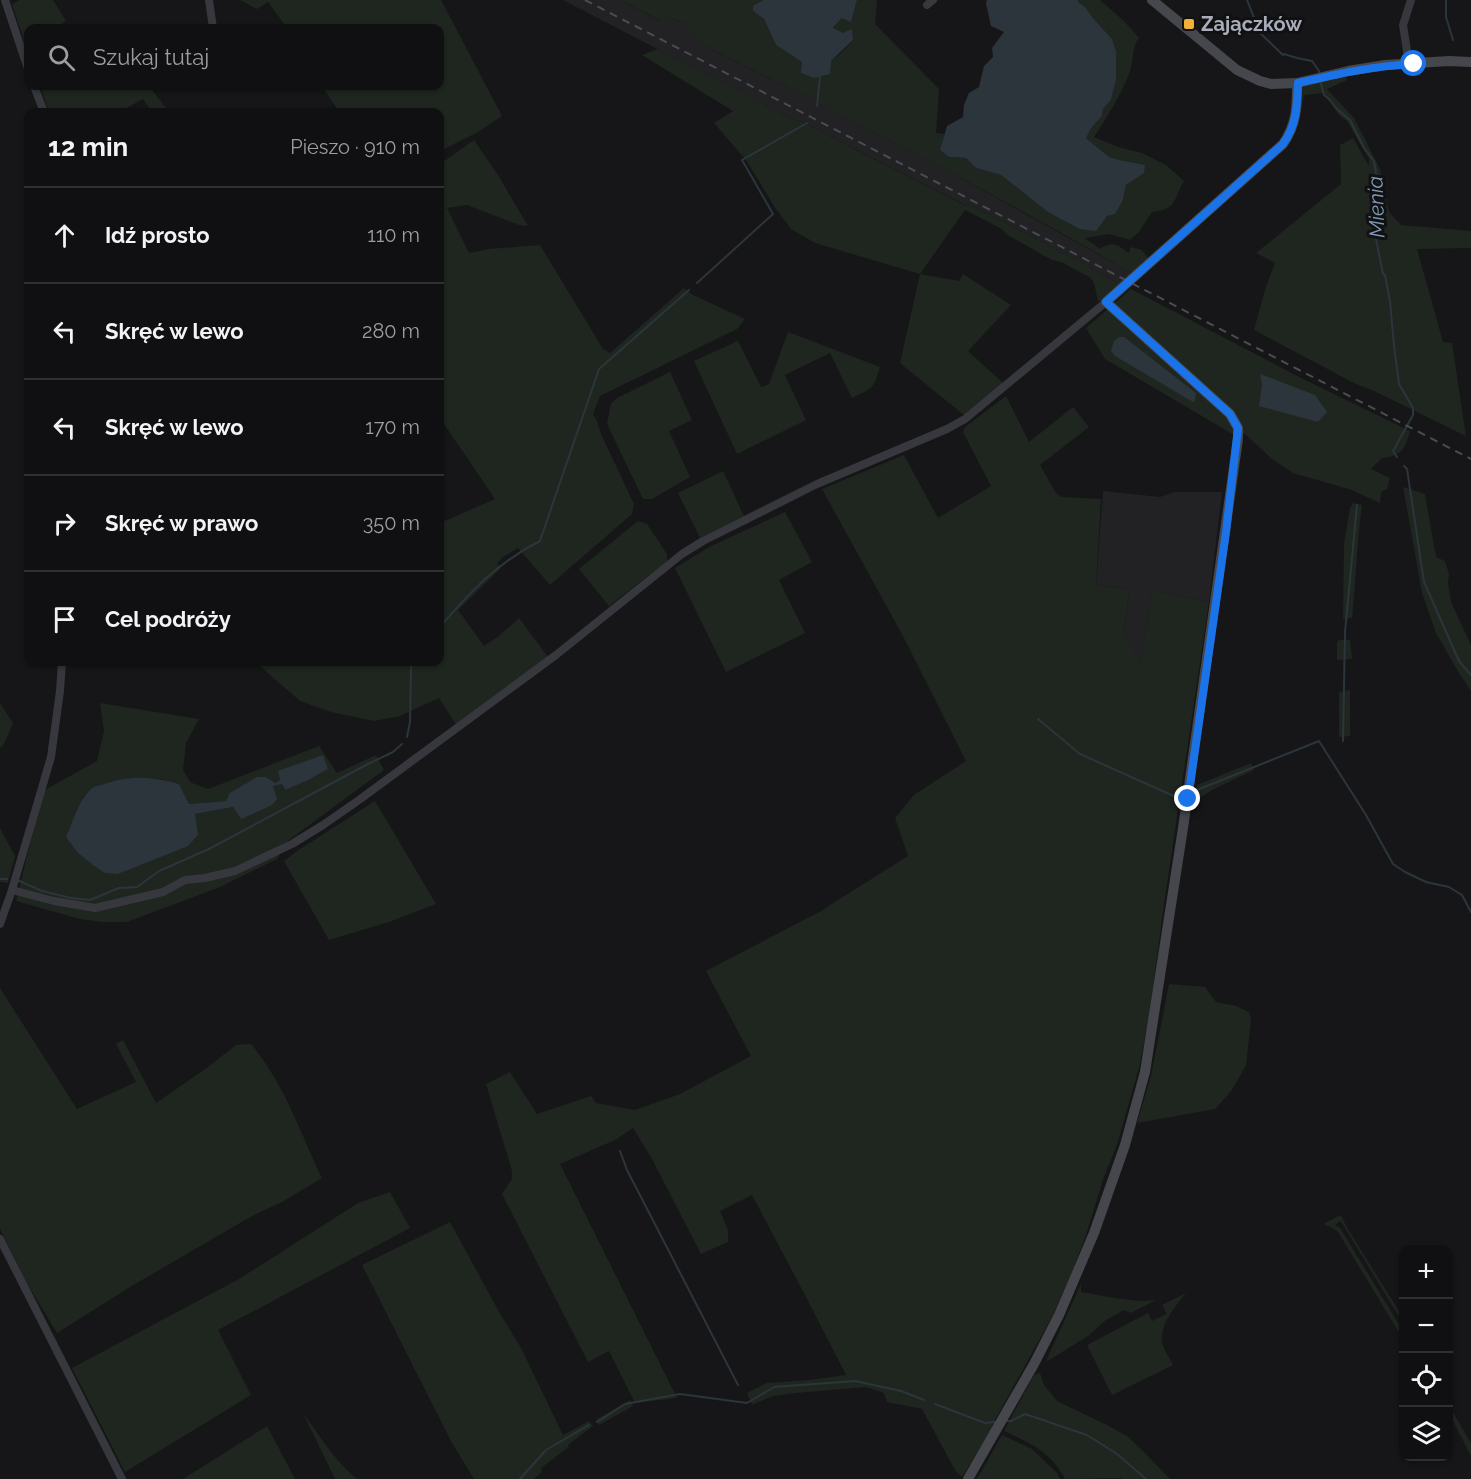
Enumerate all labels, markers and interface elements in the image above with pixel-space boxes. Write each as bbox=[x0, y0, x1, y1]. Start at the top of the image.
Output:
place label: Zajączków bbox=[1201, 12, 1302, 36]
marker: Zajączków bbox=[1182, 17, 1196, 31]
search box bbox=[24, 24, 444, 90]
icon: search bbox=[45, 41, 78, 74]
text: Szukaj tutaj bbox=[93, 44, 209, 70]
route start bbox=[1400, 50, 1426, 76]
text: 12 min bbox=[48, 132, 128, 162]
text: Pieszo · 910 m bbox=[290, 135, 420, 159]
water label: Mienia bbox=[1362, 176, 1390, 238]
icon: ahead bbox=[48, 219, 81, 252]
text: Idź prosto bbox=[105, 222, 210, 248]
text: 110 m bbox=[367, 223, 420, 247]
icon: left bbox=[48, 315, 81, 348]
text: Skręć w lewo bbox=[105, 318, 244, 344]
text: 280 m bbox=[362, 319, 420, 343]
icon: left bbox=[48, 411, 81, 444]
text: Skręć w lewo bbox=[105, 414, 244, 440]
text: 170 m bbox=[365, 415, 420, 439]
icon: right bbox=[48, 507, 81, 540]
text: Skręć w prawo bbox=[105, 510, 258, 536]
text: 350 m bbox=[363, 511, 420, 535]
icon: arrive bbox=[48, 603, 81, 636]
text: Cel podróży bbox=[105, 606, 231, 632]
route end bbox=[1174, 785, 1200, 811]
map controls bbox=[1399, 1245, 1453, 1461]
button: + bbox=[1399, 1245, 1453, 1299]
button: − bbox=[1399, 1299, 1453, 1353]
button: locate bbox=[1399, 1353, 1453, 1407]
button: layers bbox=[1399, 1407, 1453, 1461]

